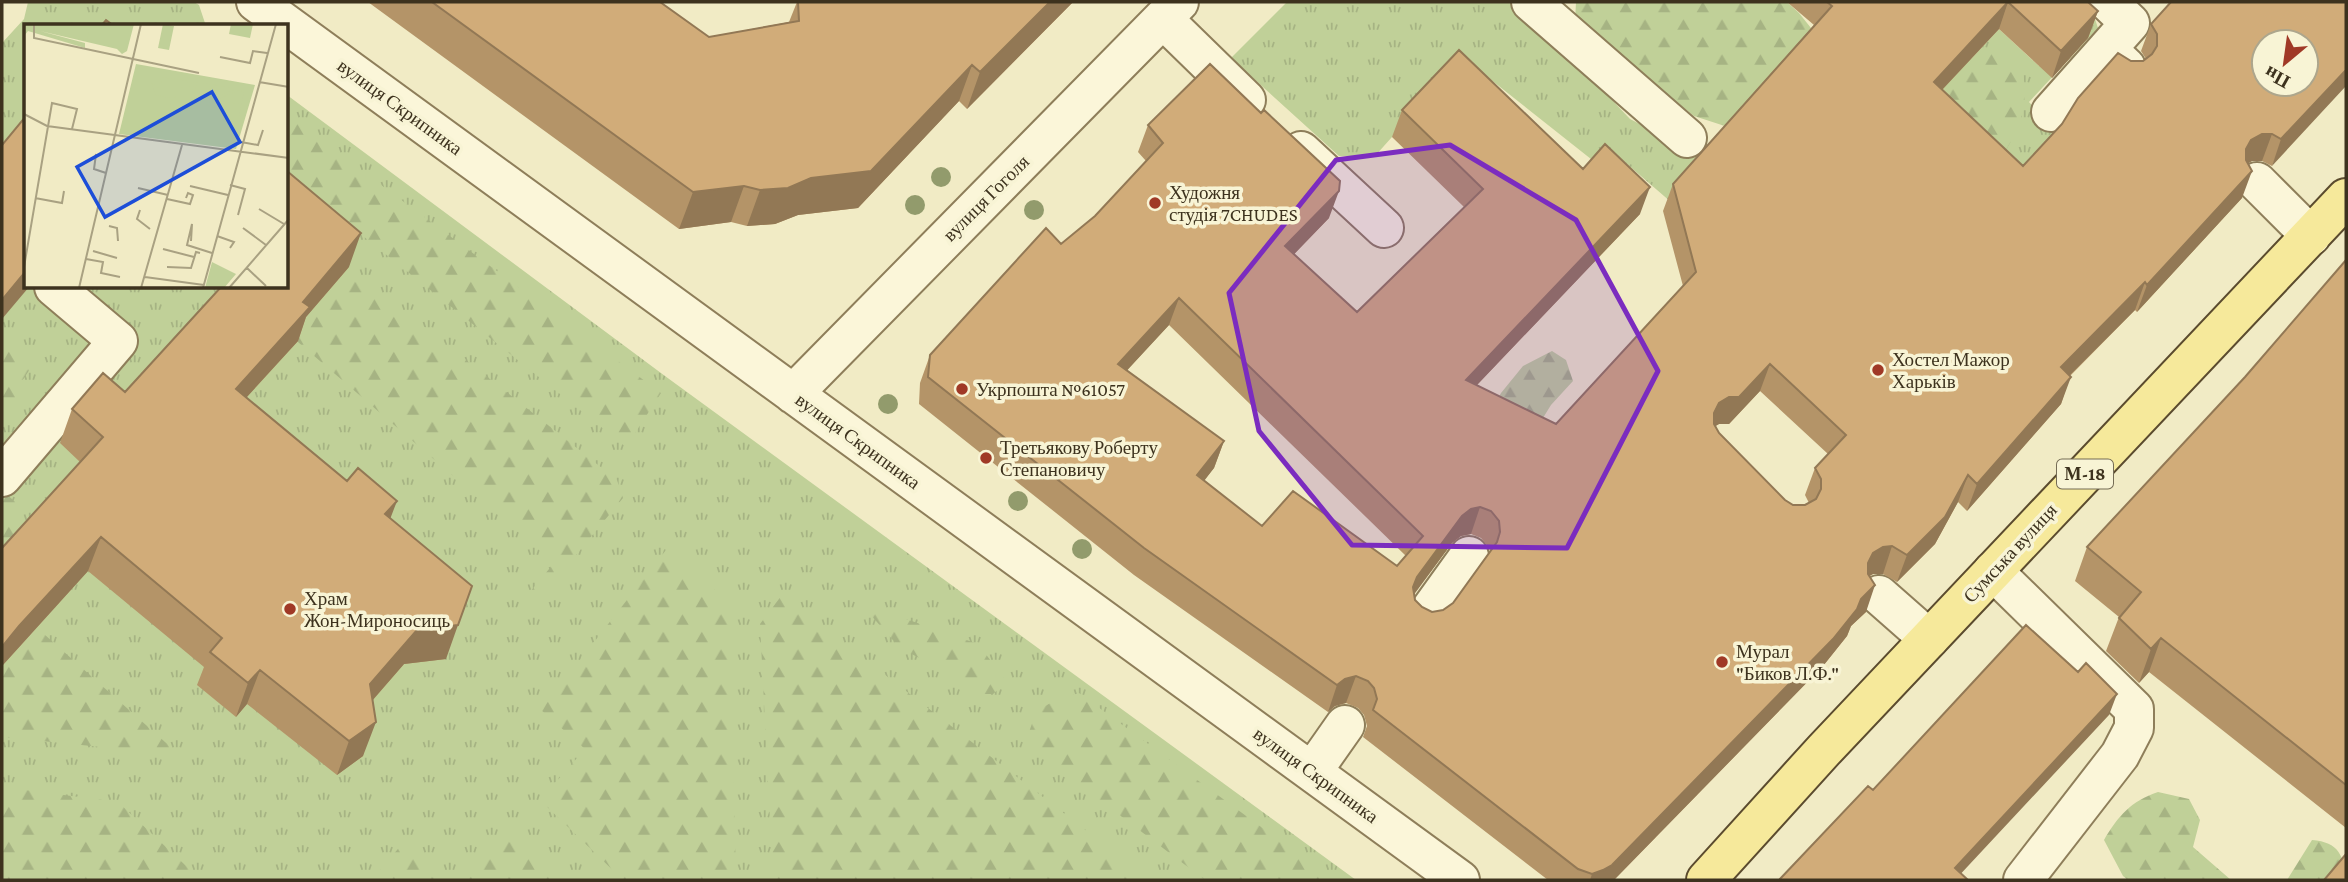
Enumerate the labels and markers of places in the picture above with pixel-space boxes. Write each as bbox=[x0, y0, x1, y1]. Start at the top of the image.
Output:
place label: Художня студія 7CHUDES bbox=[1169, 182, 1298, 225]
marker: Художня студія 7CHUDES bbox=[1147, 195, 1163, 211]
place label: Хостел Мажор Харьків bbox=[1892, 349, 2010, 392]
marker: Хостел Мажор Харьків bbox=[1870, 362, 1886, 378]
place label: Укрпошта №61057 bbox=[976, 379, 1125, 400]
marker: Укрпошта №61057 bbox=[954, 381, 970, 397]
place label: Третьякову Роберту Степановичу bbox=[1000, 437, 1158, 480]
marker: Третьякову Роберту Степановичу bbox=[978, 450, 994, 466]
place label: Храм Жон-Мироносиць bbox=[304, 588, 451, 631]
marker: Храм Жон-Мироносиць bbox=[282, 601, 298, 617]
place label: Мурал "Биков Л.Ф." bbox=[1736, 641, 1839, 684]
marker: Мурал "Биков Л.Ф." bbox=[1714, 654, 1730, 670]

